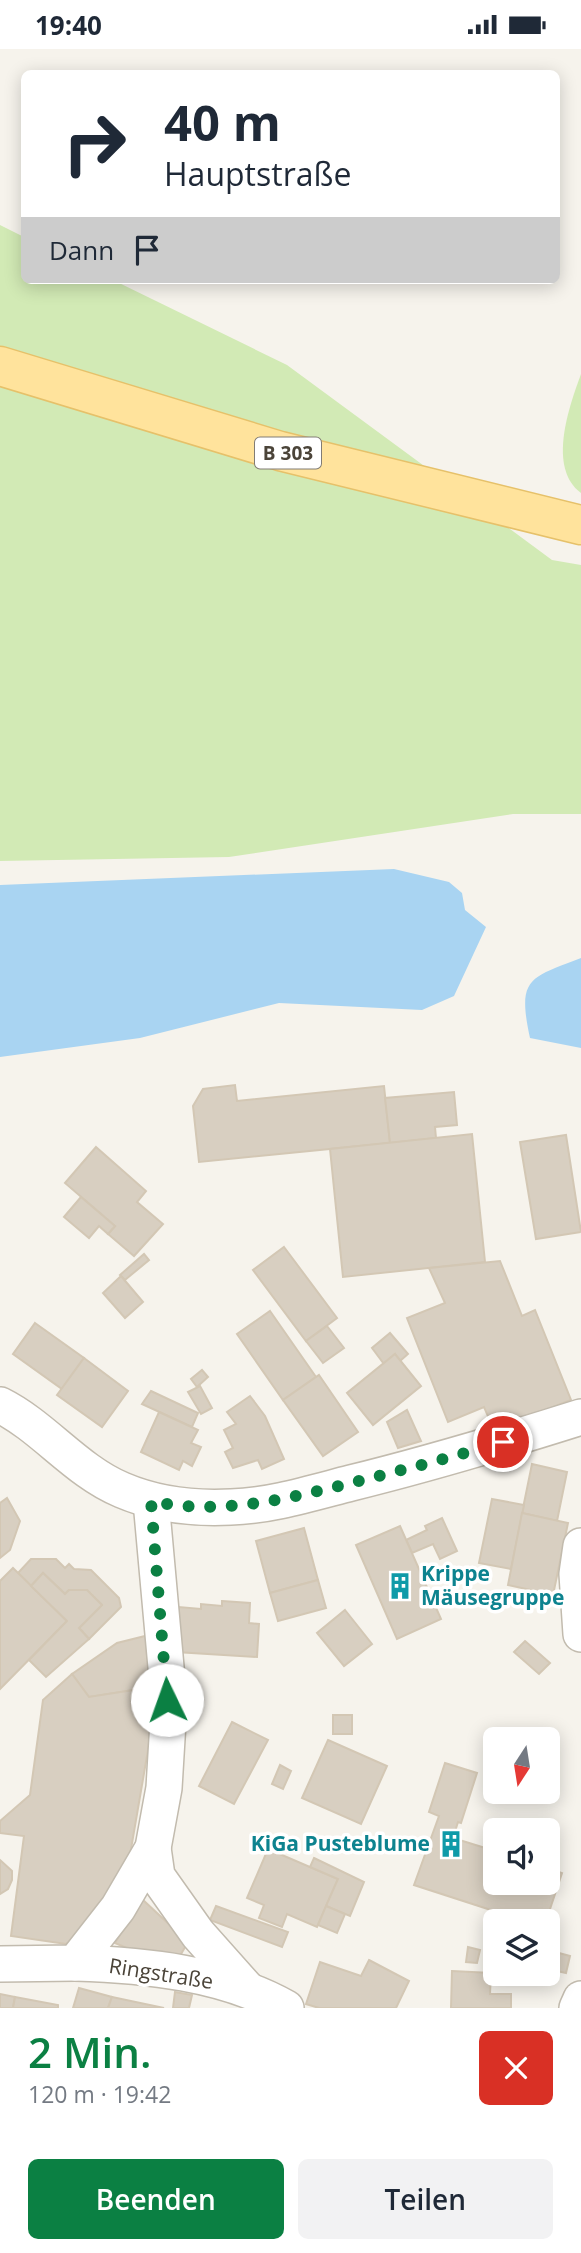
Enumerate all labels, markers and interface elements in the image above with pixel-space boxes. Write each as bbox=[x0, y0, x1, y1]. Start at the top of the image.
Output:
text: 19:40 bbox=[35, 7, 102, 43]
text: 40 m bbox=[164, 89, 281, 155]
icon: right bbox=[49, 98, 140, 189]
text: Hauptstraße bbox=[164, 152, 351, 195]
icon: arrive bbox=[128, 231, 166, 269]
text: Dann bbox=[49, 232, 114, 268]
road number: B 303 bbox=[255, 437, 321, 469]
pin bbox=[473, 1412, 533, 1472]
icon: arrive bbox=[484, 1423, 522, 1461]
place label: Krippe Mäusegruppe bbox=[421, 1559, 564, 1611]
building icon: Krippe Mäusegruppe bbox=[385, 1571, 415, 1601]
position arrow bbox=[130, 1663, 204, 1737]
north arrow bbox=[483, 1727, 560, 1804]
map controls bbox=[483, 1727, 560, 1986]
button: sound bbox=[483, 1818, 560, 1895]
place label: KiGa Pusteblume bbox=[251, 1829, 430, 1857]
building icon: KiGa Pusteblume bbox=[436, 1829, 466, 1859]
button: layers bbox=[483, 1909, 560, 1986]
street label: Ringstraße bbox=[107, 1951, 215, 1995]
text: 2 Min. bbox=[28, 2023, 152, 2080]
button: close bbox=[479, 2031, 553, 2105]
text: 120 m · 19:42 bbox=[28, 2078, 171, 2110]
button: Beenden bbox=[28, 2159, 284, 2239]
button: Teilen bbox=[298, 2159, 553, 2239]

